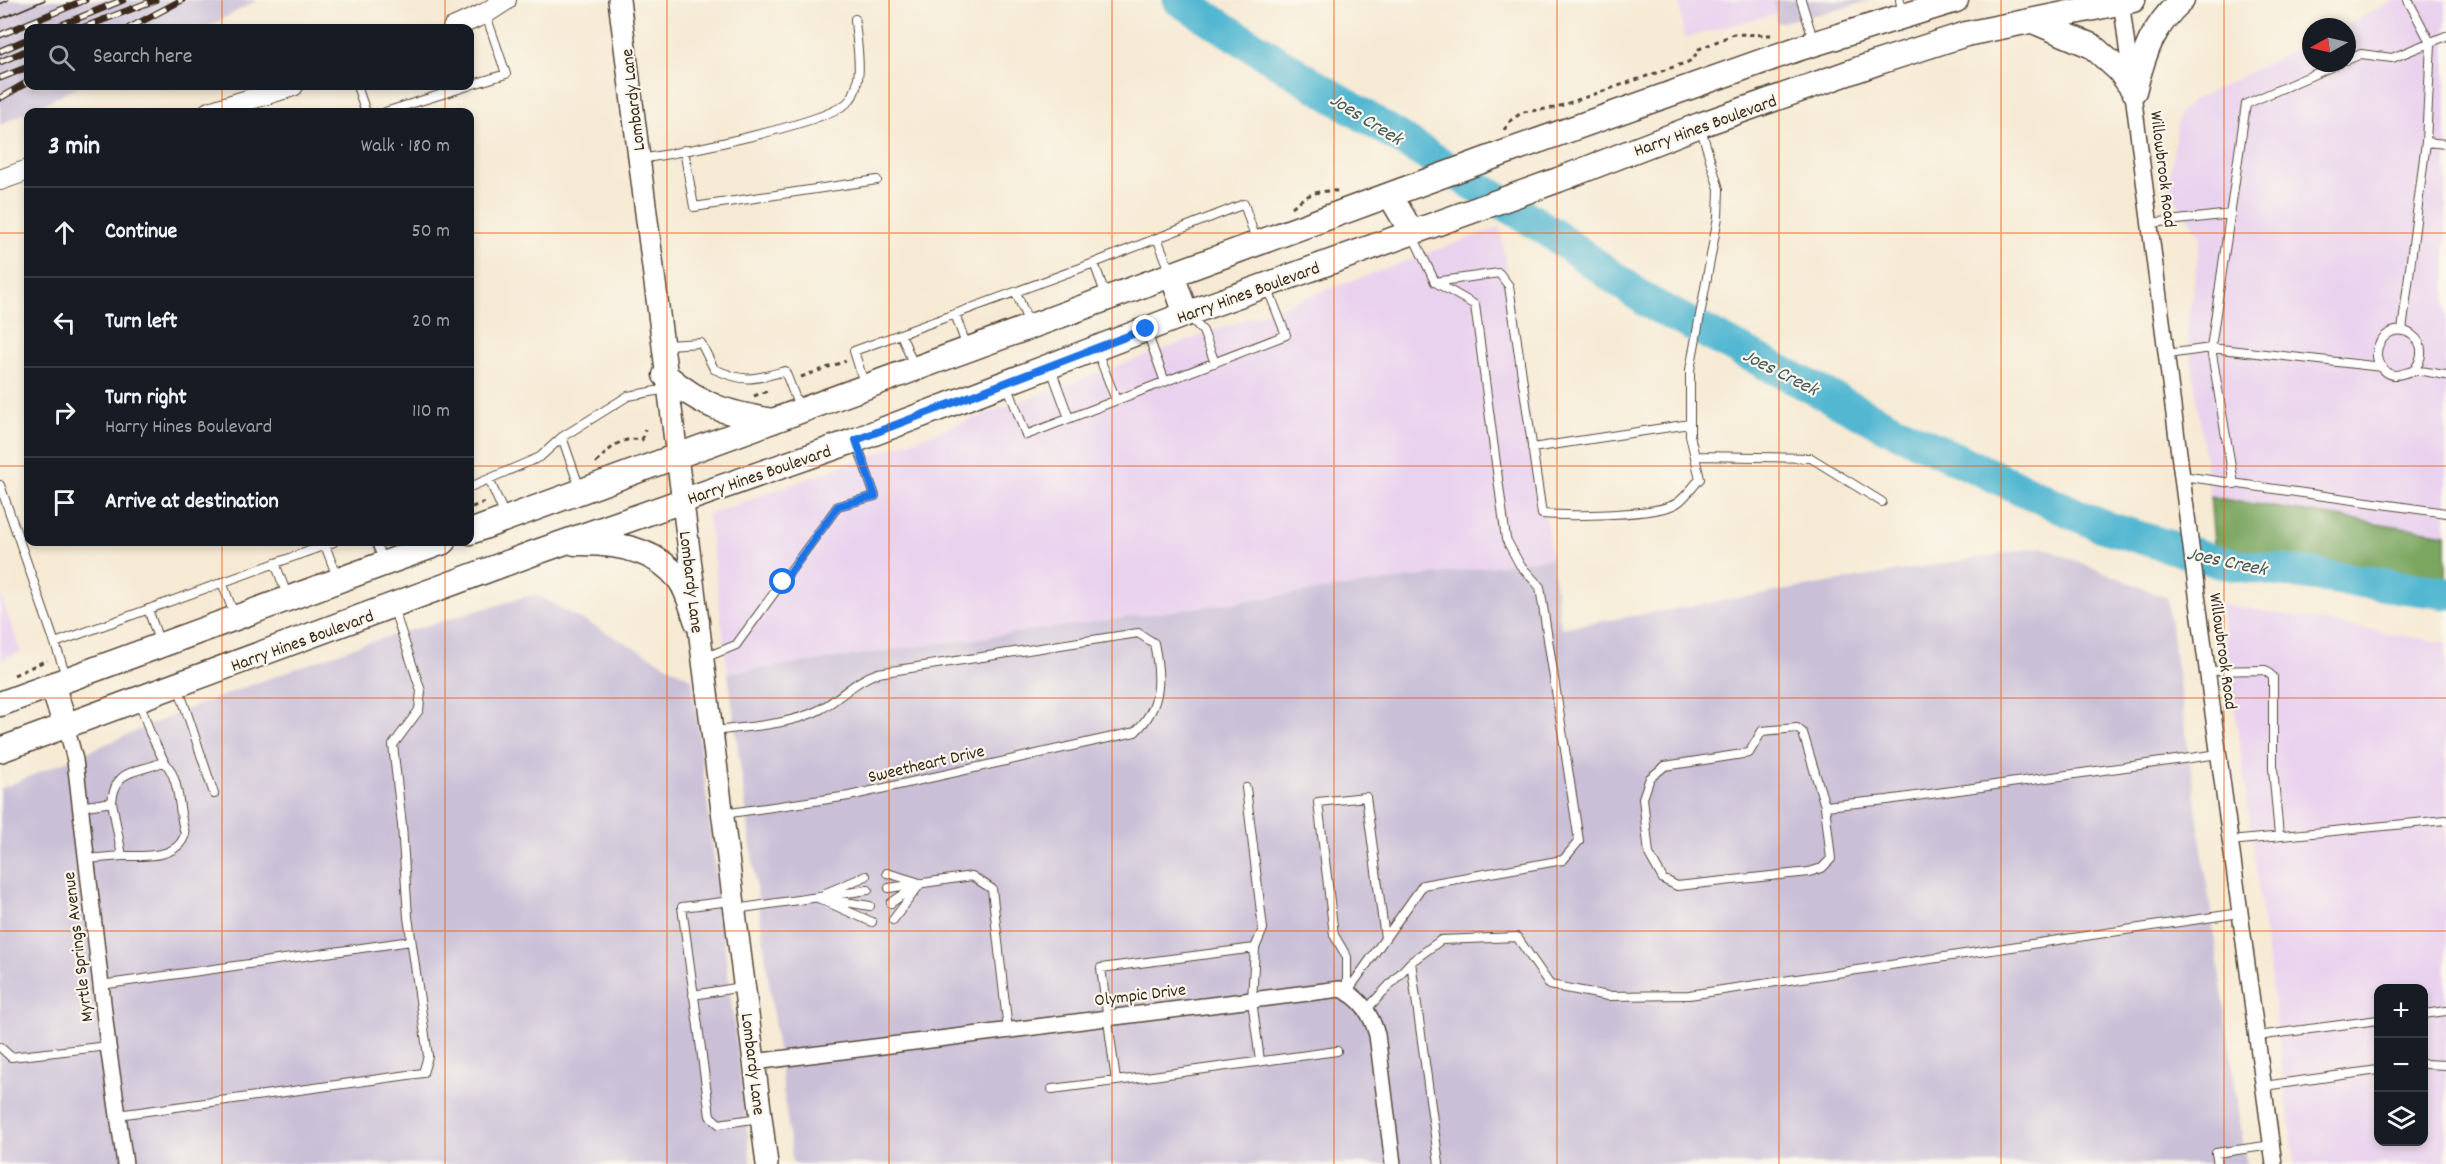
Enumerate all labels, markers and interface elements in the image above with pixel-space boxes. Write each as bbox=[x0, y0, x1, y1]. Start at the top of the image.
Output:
north arrow bbox=[2302, 18, 2356, 72]
search box bbox=[24, 24, 474, 90]
icon: search bbox=[45, 41, 78, 74]
text: Search here bbox=[93, 42, 192, 73]
street label: Lombardy Lane bbox=[616, 47, 653, 152]
water label: Joes Creek bbox=[1324, 87, 1409, 155]
street label: Harry Hines Boulevard bbox=[1631, 90, 1781, 165]
street label: Willowbrook Road bbox=[2142, 109, 2181, 229]
text: 3 min bbox=[48, 129, 100, 166]
text: Walk · 180 m bbox=[361, 133, 450, 161]
icon: ahead bbox=[48, 216, 81, 249]
text: Continue bbox=[105, 217, 177, 248]
text: 50 m bbox=[412, 218, 450, 246]
street label: Harry Hines Boulevard bbox=[1174, 257, 1324, 332]
icon: left bbox=[48, 306, 81, 339]
text: Turn left bbox=[105, 307, 177, 338]
text: 20 m bbox=[412, 308, 450, 336]
route end bbox=[1132, 315, 1158, 341]
water label: Joes Creek bbox=[1737, 343, 1824, 405]
text: Turn right bbox=[105, 383, 187, 414]
icon: right bbox=[48, 396, 81, 429]
text: 110 m bbox=[412, 398, 450, 426]
text: Harry Hines Boulevard bbox=[105, 414, 272, 442]
street label: Harry Hines Boulevard bbox=[685, 440, 835, 513]
icon: arrive bbox=[48, 486, 81, 519]
text: Arrive at destination bbox=[105, 487, 279, 518]
street label: Lombardy Lane bbox=[671, 530, 708, 635]
water label: Joes Creek bbox=[2184, 541, 2271, 585]
route start bbox=[769, 568, 795, 594]
street label: Willowbrook Road bbox=[2201, 591, 2242, 711]
street label: Harry Hines Boulevard bbox=[228, 605, 378, 680]
street label: Sweetheart Drive bbox=[866, 740, 987, 791]
street label: Myrtle Springs Avenue bbox=[58, 870, 101, 1023]
street label: Olympic Drive bbox=[1093, 978, 1188, 1014]
map controls bbox=[2374, 984, 2428, 1146]
button: + bbox=[2374, 984, 2428, 1038]
street label: Lombardy Lane bbox=[733, 1012, 770, 1117]
button: − bbox=[2374, 1038, 2428, 1092]
button: layers bbox=[2374, 1092, 2428, 1146]

